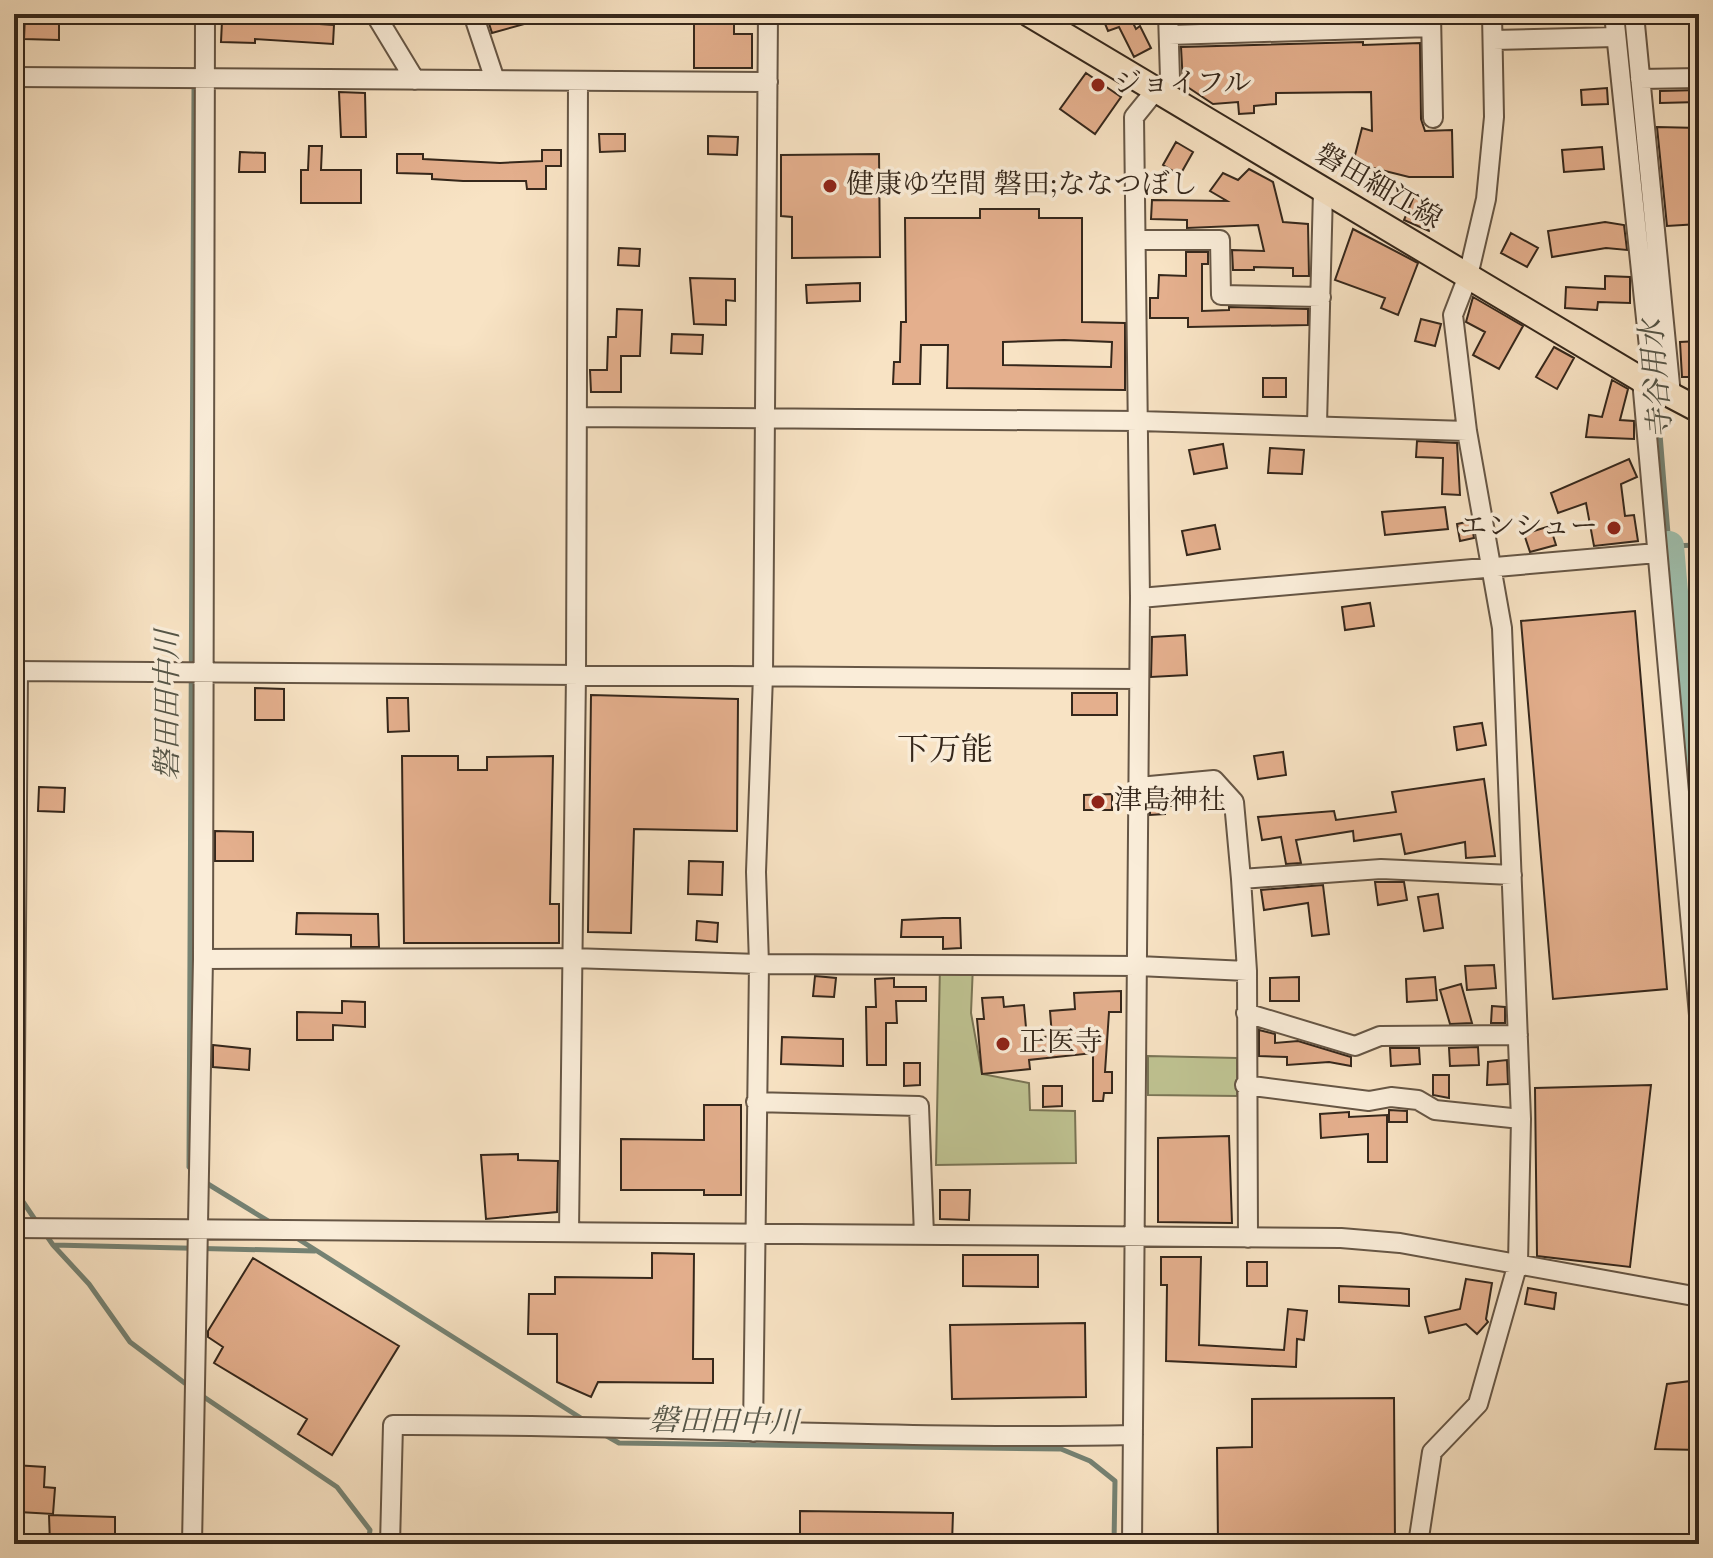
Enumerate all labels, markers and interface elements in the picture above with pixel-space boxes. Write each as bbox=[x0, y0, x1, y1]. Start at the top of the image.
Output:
place label: ジョイフル bbox=[1114, 69, 1251, 99]
marker: ジョイフル bbox=[1089, 76, 1107, 94]
street label: 磐田細江線 bbox=[1310, 138, 1447, 235]
place label: 健康ゆ空間 磐田;ななつぼし bbox=[846, 169, 1198, 200]
marker: 健康ゆ空間 磐田;ななつぼし bbox=[821, 177, 839, 195]
water label: 寺谷用水 bbox=[1635, 315, 1678, 440]
place label: エンシュー bbox=[1459, 514, 1598, 542]
marker: エンシュー bbox=[1605, 519, 1623, 537]
water label: 磐田田中川 bbox=[151, 627, 184, 780]
district label: 下万能 bbox=[897, 733, 993, 768]
place label: 津島神社 bbox=[1114, 785, 1226, 816]
marker: 津島神社 bbox=[1089, 793, 1107, 811]
place label: 正医寺 bbox=[1019, 1027, 1103, 1058]
marker: 正医寺 bbox=[994, 1035, 1012, 1053]
water label: 磐田田中川 bbox=[649, 1404, 802, 1439]

